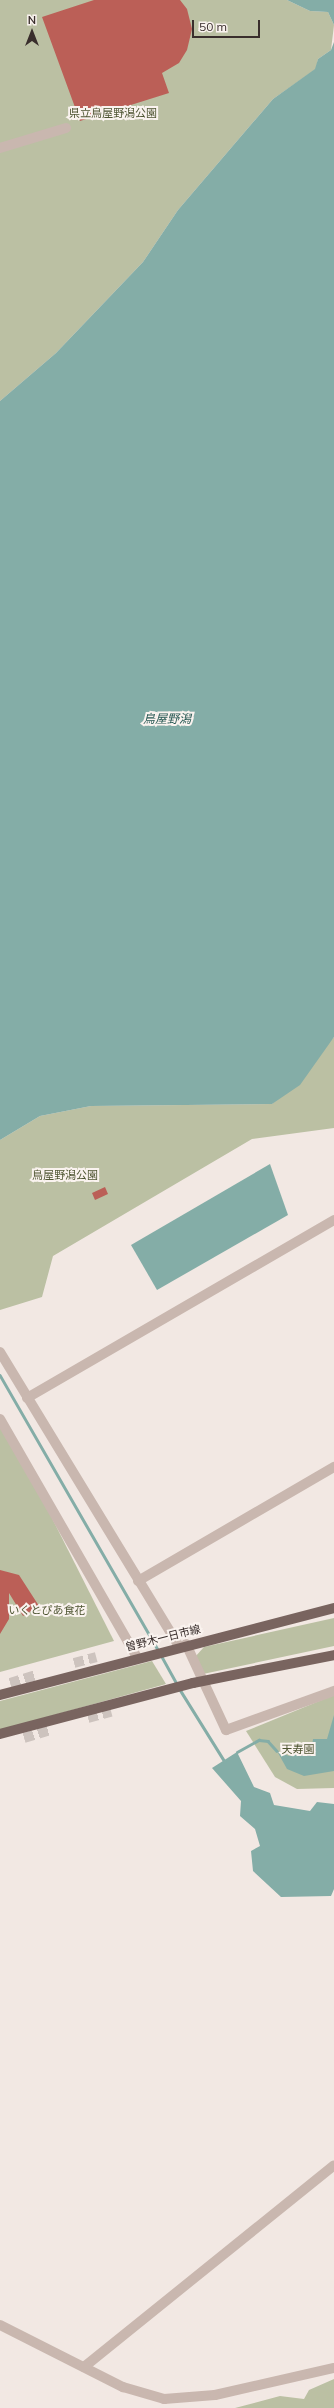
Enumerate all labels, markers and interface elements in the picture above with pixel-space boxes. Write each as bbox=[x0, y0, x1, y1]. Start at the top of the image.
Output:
north arrow bbox=[12, 12, 52, 52]
scale bar bbox=[194, 12, 262, 38]
text: N bbox=[28, 13, 36, 27]
text: 50 m bbox=[199, 19, 227, 34]
park label: 県立鳥屋野潟公園 bbox=[69, 106, 157, 120]
water label: 鳥屋野潟 bbox=[143, 712, 191, 726]
park label: 鳥屋野潟公園 bbox=[32, 1168, 98, 1182]
park label: いくとぴあ食花 bbox=[9, 1603, 85, 1617]
street label: 曽野木一日市線 bbox=[124, 1622, 202, 1654]
park label: 天寿園 bbox=[282, 1742, 314, 1756]

